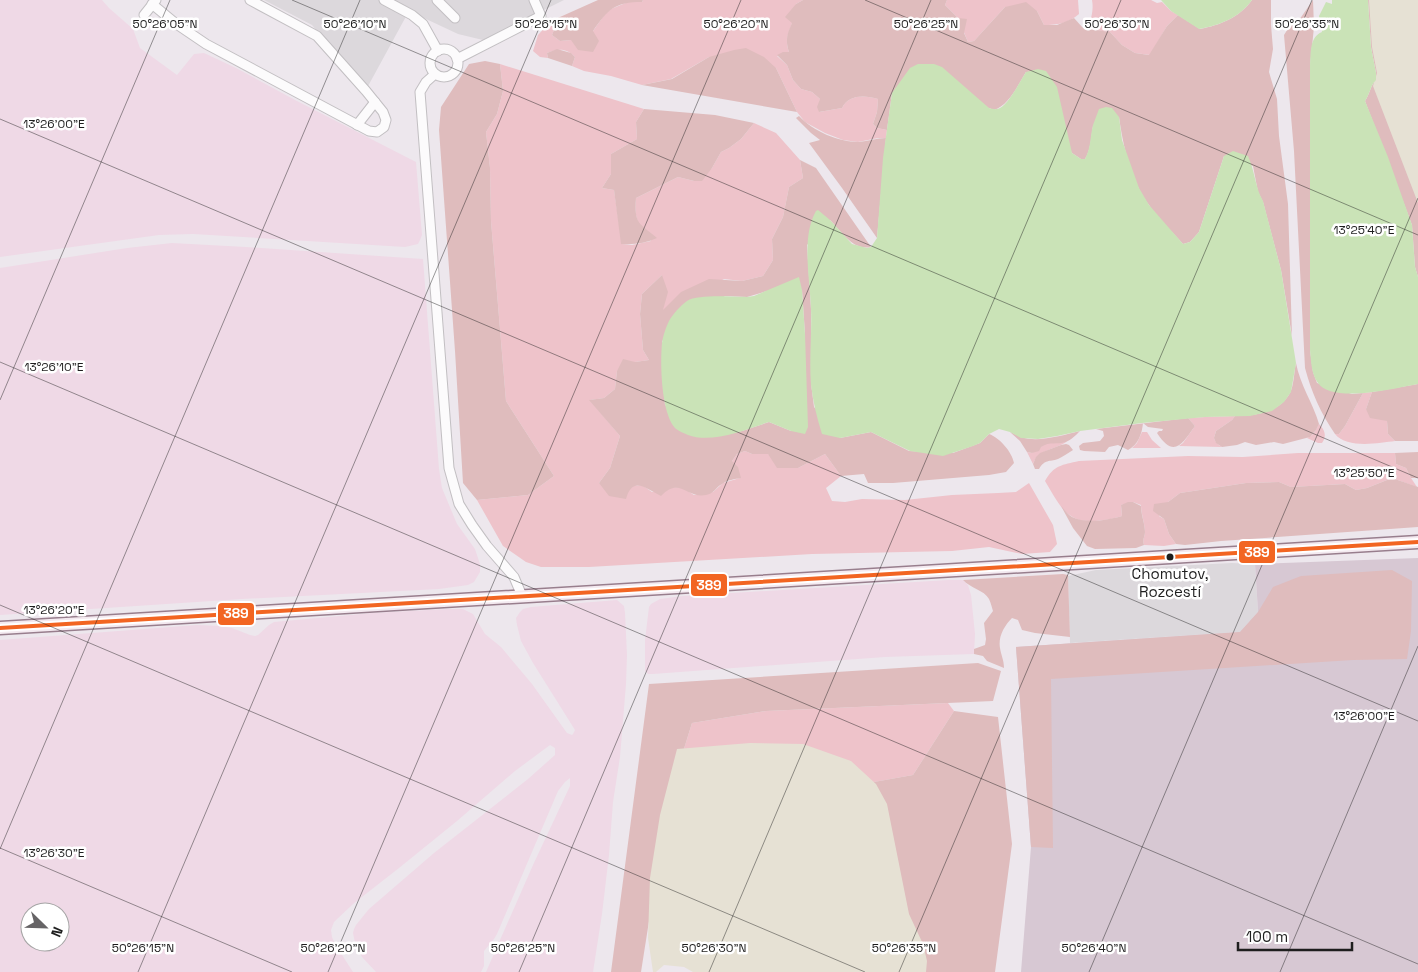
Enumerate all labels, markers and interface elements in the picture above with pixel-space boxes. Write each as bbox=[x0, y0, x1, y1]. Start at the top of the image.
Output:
text: 50°26'05"N bbox=[133, 16, 198, 32]
text: 50°26'10"N bbox=[324, 16, 386, 32]
text: 50°26'15"N bbox=[515, 16, 577, 32]
text: 50°26'20"N bbox=[703, 16, 769, 32]
text: 50°26'25"N bbox=[894, 16, 958, 32]
text: 50°26'30"N bbox=[1084, 16, 1150, 32]
text: 50°26'35"N bbox=[1275, 16, 1339, 32]
text: 13°26'00"E bbox=[23, 116, 85, 132]
text: 13°25'40"E bbox=[1334, 222, 1395, 238]
text: 13°26'10"E bbox=[25, 359, 84, 375]
text: 13°25'50"E bbox=[1333, 465, 1395, 481]
line badge: 389 bbox=[1238, 540, 1276, 564]
text: 389 bbox=[1244, 543, 1270, 561]
marker: Chomutov, Rozcestí bbox=[1165, 552, 1175, 562]
place label: Chomutov, Rozcestí bbox=[1132, 564, 1208, 601]
line badge: 389 bbox=[690, 573, 728, 597]
text: 389 bbox=[696, 576, 722, 594]
text: 13°26'20"E bbox=[23, 602, 85, 618]
line badge: 389 bbox=[217, 602, 255, 626]
text: 389 bbox=[223, 604, 249, 622]
text: 13°26'00"E bbox=[1333, 708, 1395, 724]
text: 13°26'30"E bbox=[23, 845, 85, 861]
north arrow bbox=[20, 902, 70, 952]
scale bar bbox=[1238, 920, 1352, 952]
text: N bbox=[47, 924, 67, 940]
text: 100 m bbox=[1246, 927, 1288, 946]
text: 50°26'15"N bbox=[112, 940, 174, 956]
text: 50°26'20"N bbox=[300, 940, 366, 956]
text: 50°26'25"N bbox=[491, 940, 555, 956]
text: 50°26'30"N bbox=[681, 940, 747, 956]
text: 50°26'35"N bbox=[872, 940, 936, 956]
text: 50°26'40"N bbox=[1062, 940, 1126, 956]

